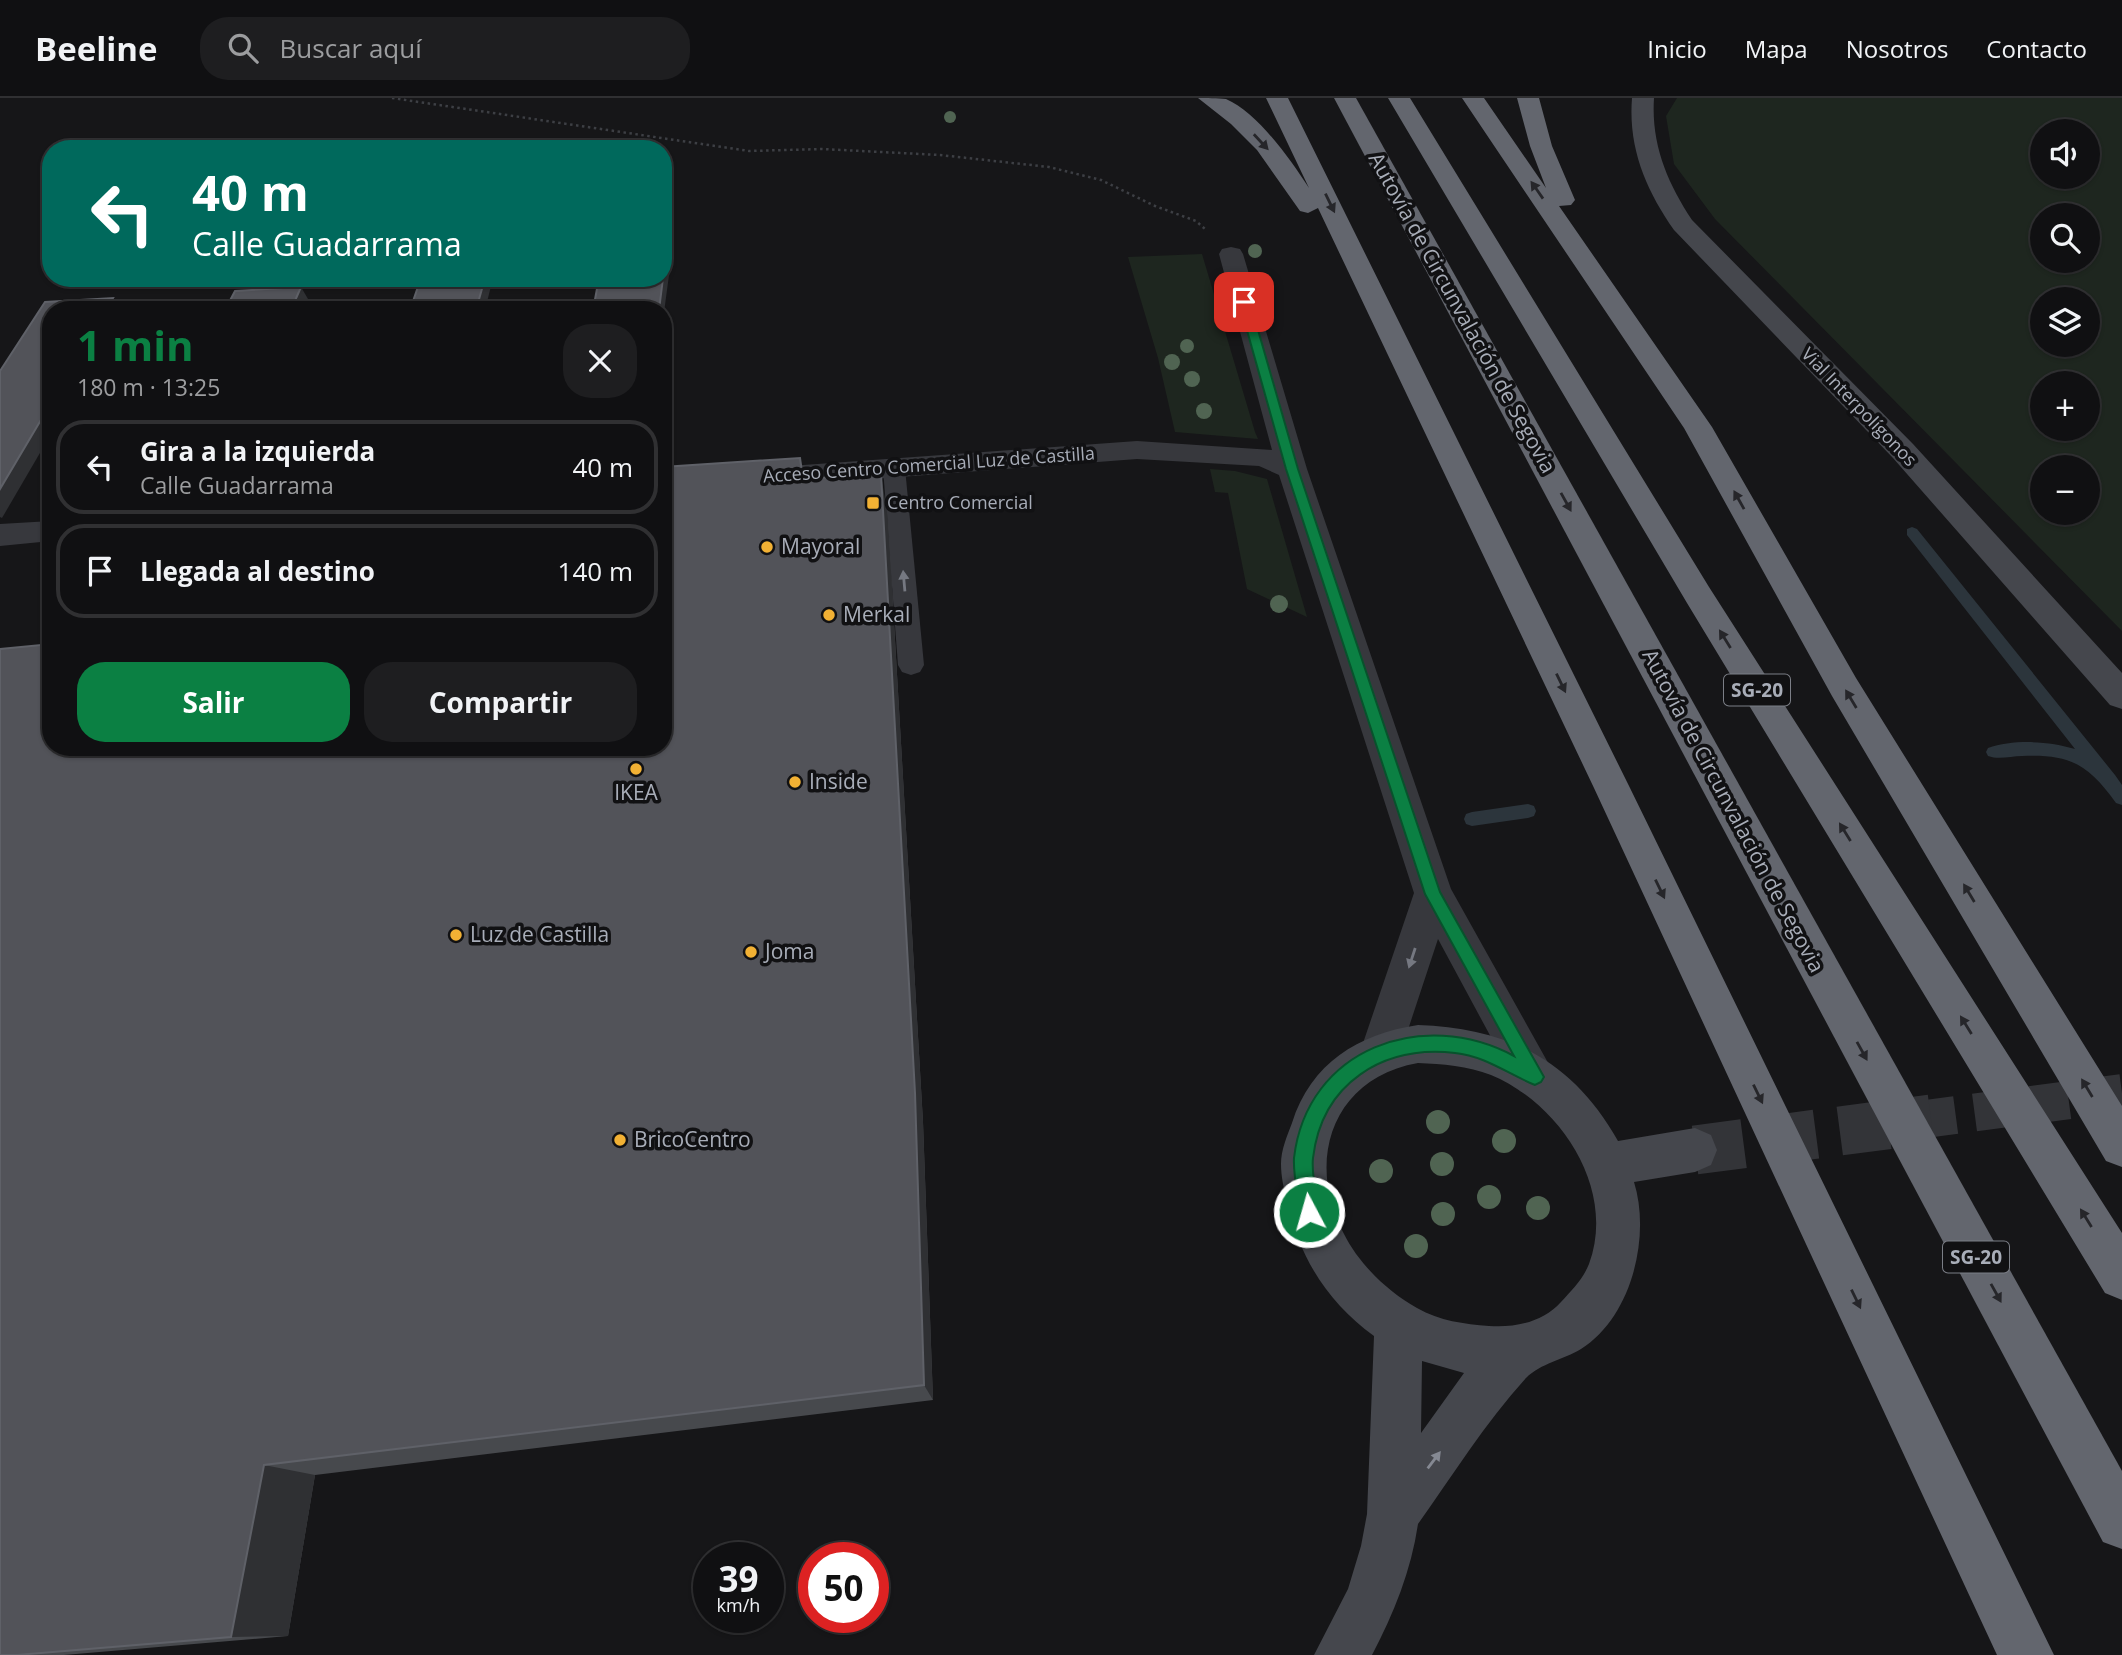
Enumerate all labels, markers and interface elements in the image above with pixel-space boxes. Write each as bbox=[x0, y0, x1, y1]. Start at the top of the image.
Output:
search box bbox=[200, 17, 690, 80]
text: Beeline bbox=[35, 26, 158, 71]
icon: search bbox=[224, 29, 262, 67]
text: Buscar aquí bbox=[280, 30, 422, 66]
text: Inicio bbox=[1647, 32, 1707, 65]
text: Mapa bbox=[1745, 32, 1808, 65]
text: Nosotros bbox=[1846, 32, 1948, 65]
text: Contacto bbox=[1986, 32, 2087, 65]
map controls bbox=[2030, 119, 2100, 525]
button: sound bbox=[2030, 119, 2100, 189]
one-way arrow bbox=[1253, 133, 1269, 150]
street label: Autovía de Circunvalación de Segovia bbox=[1363, 147, 1563, 478]
text: 40 m bbox=[192, 159, 309, 225]
icon: left bbox=[77, 168, 168, 259]
one-way arrow bbox=[1530, 181, 1544, 199]
one-way arrow bbox=[1324, 193, 1335, 213]
button: search bbox=[2030, 203, 2100, 273]
text: Calle Guadarrama bbox=[192, 222, 462, 265]
pin bbox=[1214, 272, 1274, 332]
icon: arrive bbox=[1225, 283, 1263, 321]
button: layers bbox=[2030, 287, 2100, 357]
text: 1 min bbox=[77, 316, 194, 373]
button: close bbox=[563, 324, 637, 398]
street label: Vial Interpolígonos bbox=[1797, 342, 1923, 471]
text: 180 m · 13:25 bbox=[77, 371, 220, 403]
button: + bbox=[2030, 371, 2100, 441]
text: Gira a la izquierda bbox=[140, 433, 375, 469]
street label: Acceso Centro Comercial Luz de Castilla bbox=[762, 440, 1096, 488]
icon: left bbox=[81, 448, 119, 486]
text: 40 m bbox=[572, 449, 633, 485]
button: − bbox=[2030, 455, 2100, 525]
text: Calle Guadarrama bbox=[140, 469, 334, 501]
place label: Centro Comercial bbox=[887, 490, 1033, 514]
one-way arrow bbox=[1733, 491, 1745, 510]
one-way arrow bbox=[1560, 492, 1572, 512]
marker: Centro Comercial bbox=[865, 495, 881, 511]
place label: Mayoral bbox=[781, 532, 860, 560]
marker: Mayoral bbox=[759, 539, 775, 555]
icon: arrive bbox=[81, 552, 119, 590]
text: Llegada al destino bbox=[140, 553, 375, 589]
text: 140 m bbox=[558, 553, 633, 589]
one-way arrow bbox=[898, 570, 909, 592]
place label: Merkal bbox=[843, 600, 910, 628]
marker: Merkal bbox=[821, 607, 837, 623]
one-way arrow bbox=[1718, 629, 1731, 648]
street label: Autovía de Circunvalación de Segovia bbox=[1636, 644, 1831, 977]
button: Salir bbox=[77, 662, 350, 742]
button: Compartir bbox=[364, 662, 637, 742]
one-way arrow bbox=[1556, 673, 1567, 694]
road number: SG-20 bbox=[1724, 674, 1790, 706]
one-way arrow bbox=[1844, 689, 1857, 708]
marker: IKEA bbox=[628, 761, 644, 777]
place label: Inside bbox=[809, 767, 868, 795]
marker: Inside bbox=[787, 774, 803, 790]
place label: IKEA bbox=[614, 778, 659, 806]
one-way arrow bbox=[1839, 822, 1852, 842]
one-way arrow bbox=[1654, 879, 1666, 899]
one-way arrow bbox=[1962, 884, 1975, 903]
place label: Luz de Castilla bbox=[470, 920, 609, 948]
marker: Luz de Castilla bbox=[448, 927, 464, 943]
place label: Joma bbox=[763, 937, 814, 965]
marker: Joma bbox=[743, 944, 759, 960]
one-way arrow bbox=[1406, 948, 1417, 969]
one-way arrow bbox=[1959, 1015, 1972, 1035]
one-way arrow bbox=[1857, 1041, 1868, 1061]
one-way arrow bbox=[2080, 1078, 2093, 1097]
one-way arrow bbox=[1752, 1084, 1764, 1104]
place label: BricoCentro bbox=[634, 1125, 751, 1153]
marker: BricoCentro bbox=[612, 1132, 628, 1148]
position arrow bbox=[1272, 1175, 1346, 1249]
one-way arrow bbox=[2079, 1208, 2092, 1228]
road number: SG-20 bbox=[1943, 1242, 2009, 1273]
one-way arrow bbox=[1990, 1284, 2002, 1303]
one-way arrow bbox=[1850, 1289, 1862, 1309]
one-way arrow bbox=[1426, 1451, 1441, 1469]
speed limit sign: 50 bbox=[798, 1542, 889, 1633]
text: 39 bbox=[718, 1555, 759, 1602]
text: km/h bbox=[717, 1593, 760, 1617]

